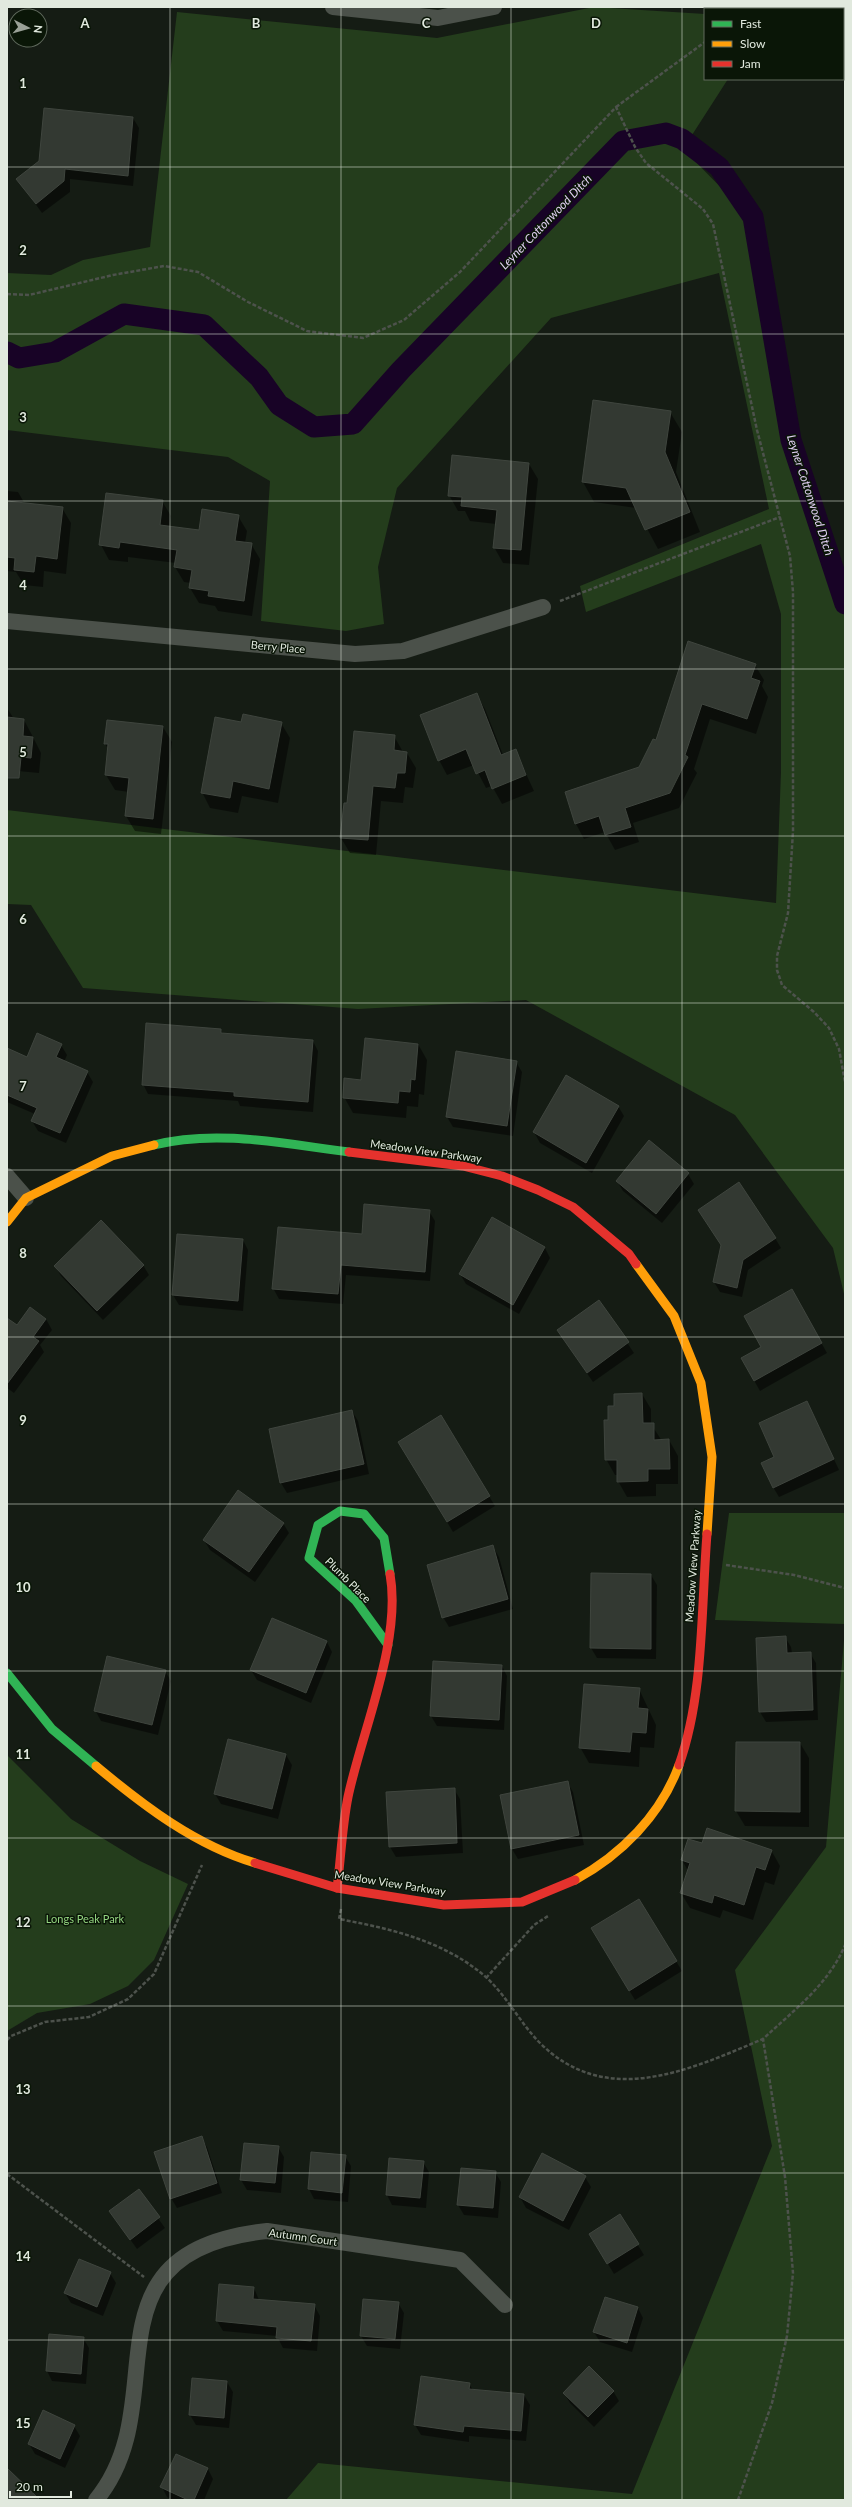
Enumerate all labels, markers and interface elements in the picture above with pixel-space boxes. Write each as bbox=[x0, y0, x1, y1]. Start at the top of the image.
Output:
north arrow bbox=[8, 8, 48, 48]
legend bbox=[704, 8, 844, 80]
text: A bbox=[79, 15, 90, 31]
text: B bbox=[252, 15, 261, 31]
text: C bbox=[422, 15, 431, 31]
text: D bbox=[591, 15, 601, 31]
text: Fast bbox=[740, 16, 762, 31]
text: N bbox=[32, 24, 45, 34]
text: Slow bbox=[740, 36, 766, 51]
text: Jam bbox=[740, 56, 761, 71]
text: 1 bbox=[19, 75, 27, 91]
water label: Leyner Cottonwood Ditch bbox=[496, 171, 595, 272]
text: 2 bbox=[19, 242, 27, 258]
text: 3 bbox=[19, 409, 27, 425]
water label: Leyner Cottonwood Ditch bbox=[784, 432, 837, 557]
text: 4 bbox=[19, 577, 27, 593]
street label: Berry Place bbox=[250, 638, 306, 655]
text: 5 bbox=[19, 744, 27, 760]
text: 6 bbox=[19, 911, 27, 927]
text: 7 bbox=[19, 1078, 27, 1094]
street label: Meadow View Parkway bbox=[369, 1136, 483, 1165]
text: 8 bbox=[19, 1245, 27, 1261]
text: 9 bbox=[19, 1412, 27, 1428]
street label: Meadow View Parkway bbox=[682, 1509, 703, 1623]
street label: Plumb Place bbox=[323, 1554, 374, 1605]
text: 10 bbox=[15, 1579, 31, 1595]
text: 11 bbox=[15, 1746, 31, 1762]
street label: Meadow View Parkway bbox=[333, 1867, 447, 1898]
park label: Longs Peak Park bbox=[46, 1912, 125, 1925]
text: 12 bbox=[15, 1914, 31, 1930]
text: 13 bbox=[15, 2081, 31, 2097]
street label: Autumn Court bbox=[268, 2225, 338, 2248]
text: 14 bbox=[15, 2248, 31, 2264]
text: 15 bbox=[15, 2415, 31, 2431]
scale bar bbox=[10, 2473, 71, 2499]
text: 20 m bbox=[16, 2479, 43, 2494]

